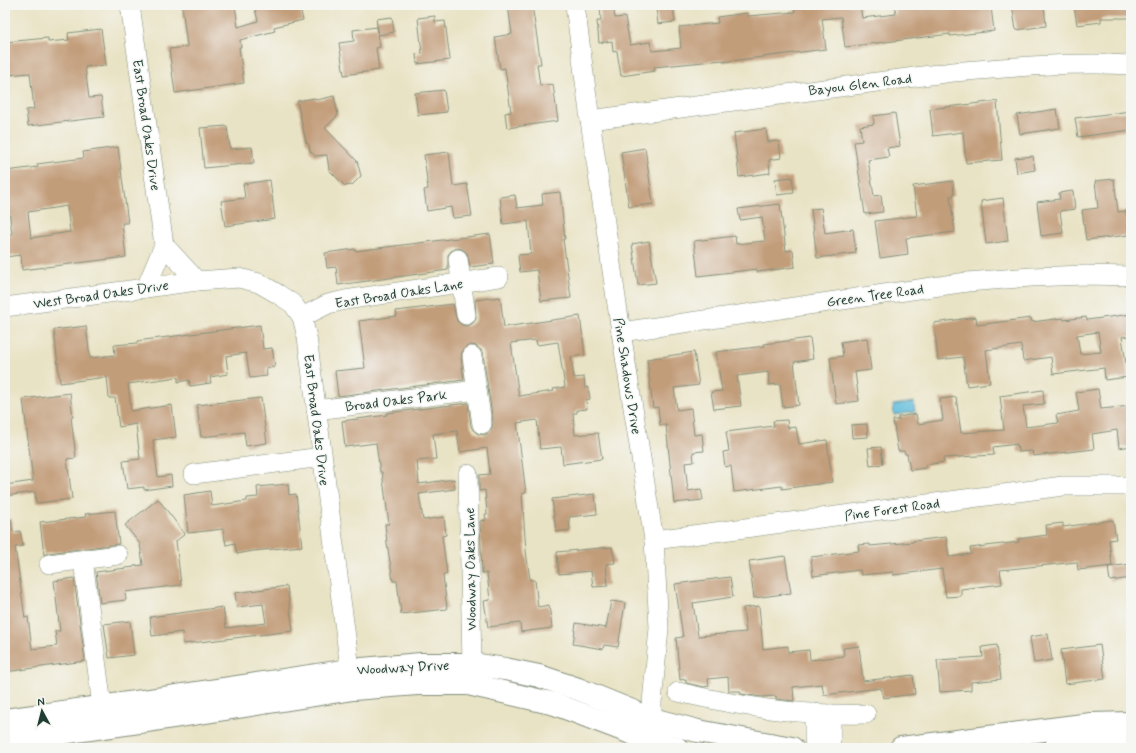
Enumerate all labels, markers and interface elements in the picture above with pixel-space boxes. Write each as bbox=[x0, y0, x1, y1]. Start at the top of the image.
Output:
street label: East Broad Oaks Drive bbox=[128, 58, 164, 192]
street label: Bayou Glen Road bbox=[807, 70, 913, 100]
street label: East Broad Oaks Lane bbox=[334, 275, 465, 313]
street label: West Broad Oaks Drive bbox=[32, 277, 170, 313]
street label: Green Tree Road bbox=[825, 280, 925, 312]
street label: Pine Shadows Drive bbox=[609, 317, 645, 436]
street label: East Broad Oaks Drive bbox=[299, 353, 333, 487]
street label: Broad Oaks Park bbox=[344, 386, 448, 416]
street label: Pine Forest Road bbox=[843, 494, 941, 526]
street label: Woodway Oaks Lane bbox=[461, 507, 481, 631]
street label: Woodway Drive bbox=[356, 657, 450, 679]
north arrow bbox=[22, 691, 62, 731]
text: N bbox=[36, 695, 45, 709]

